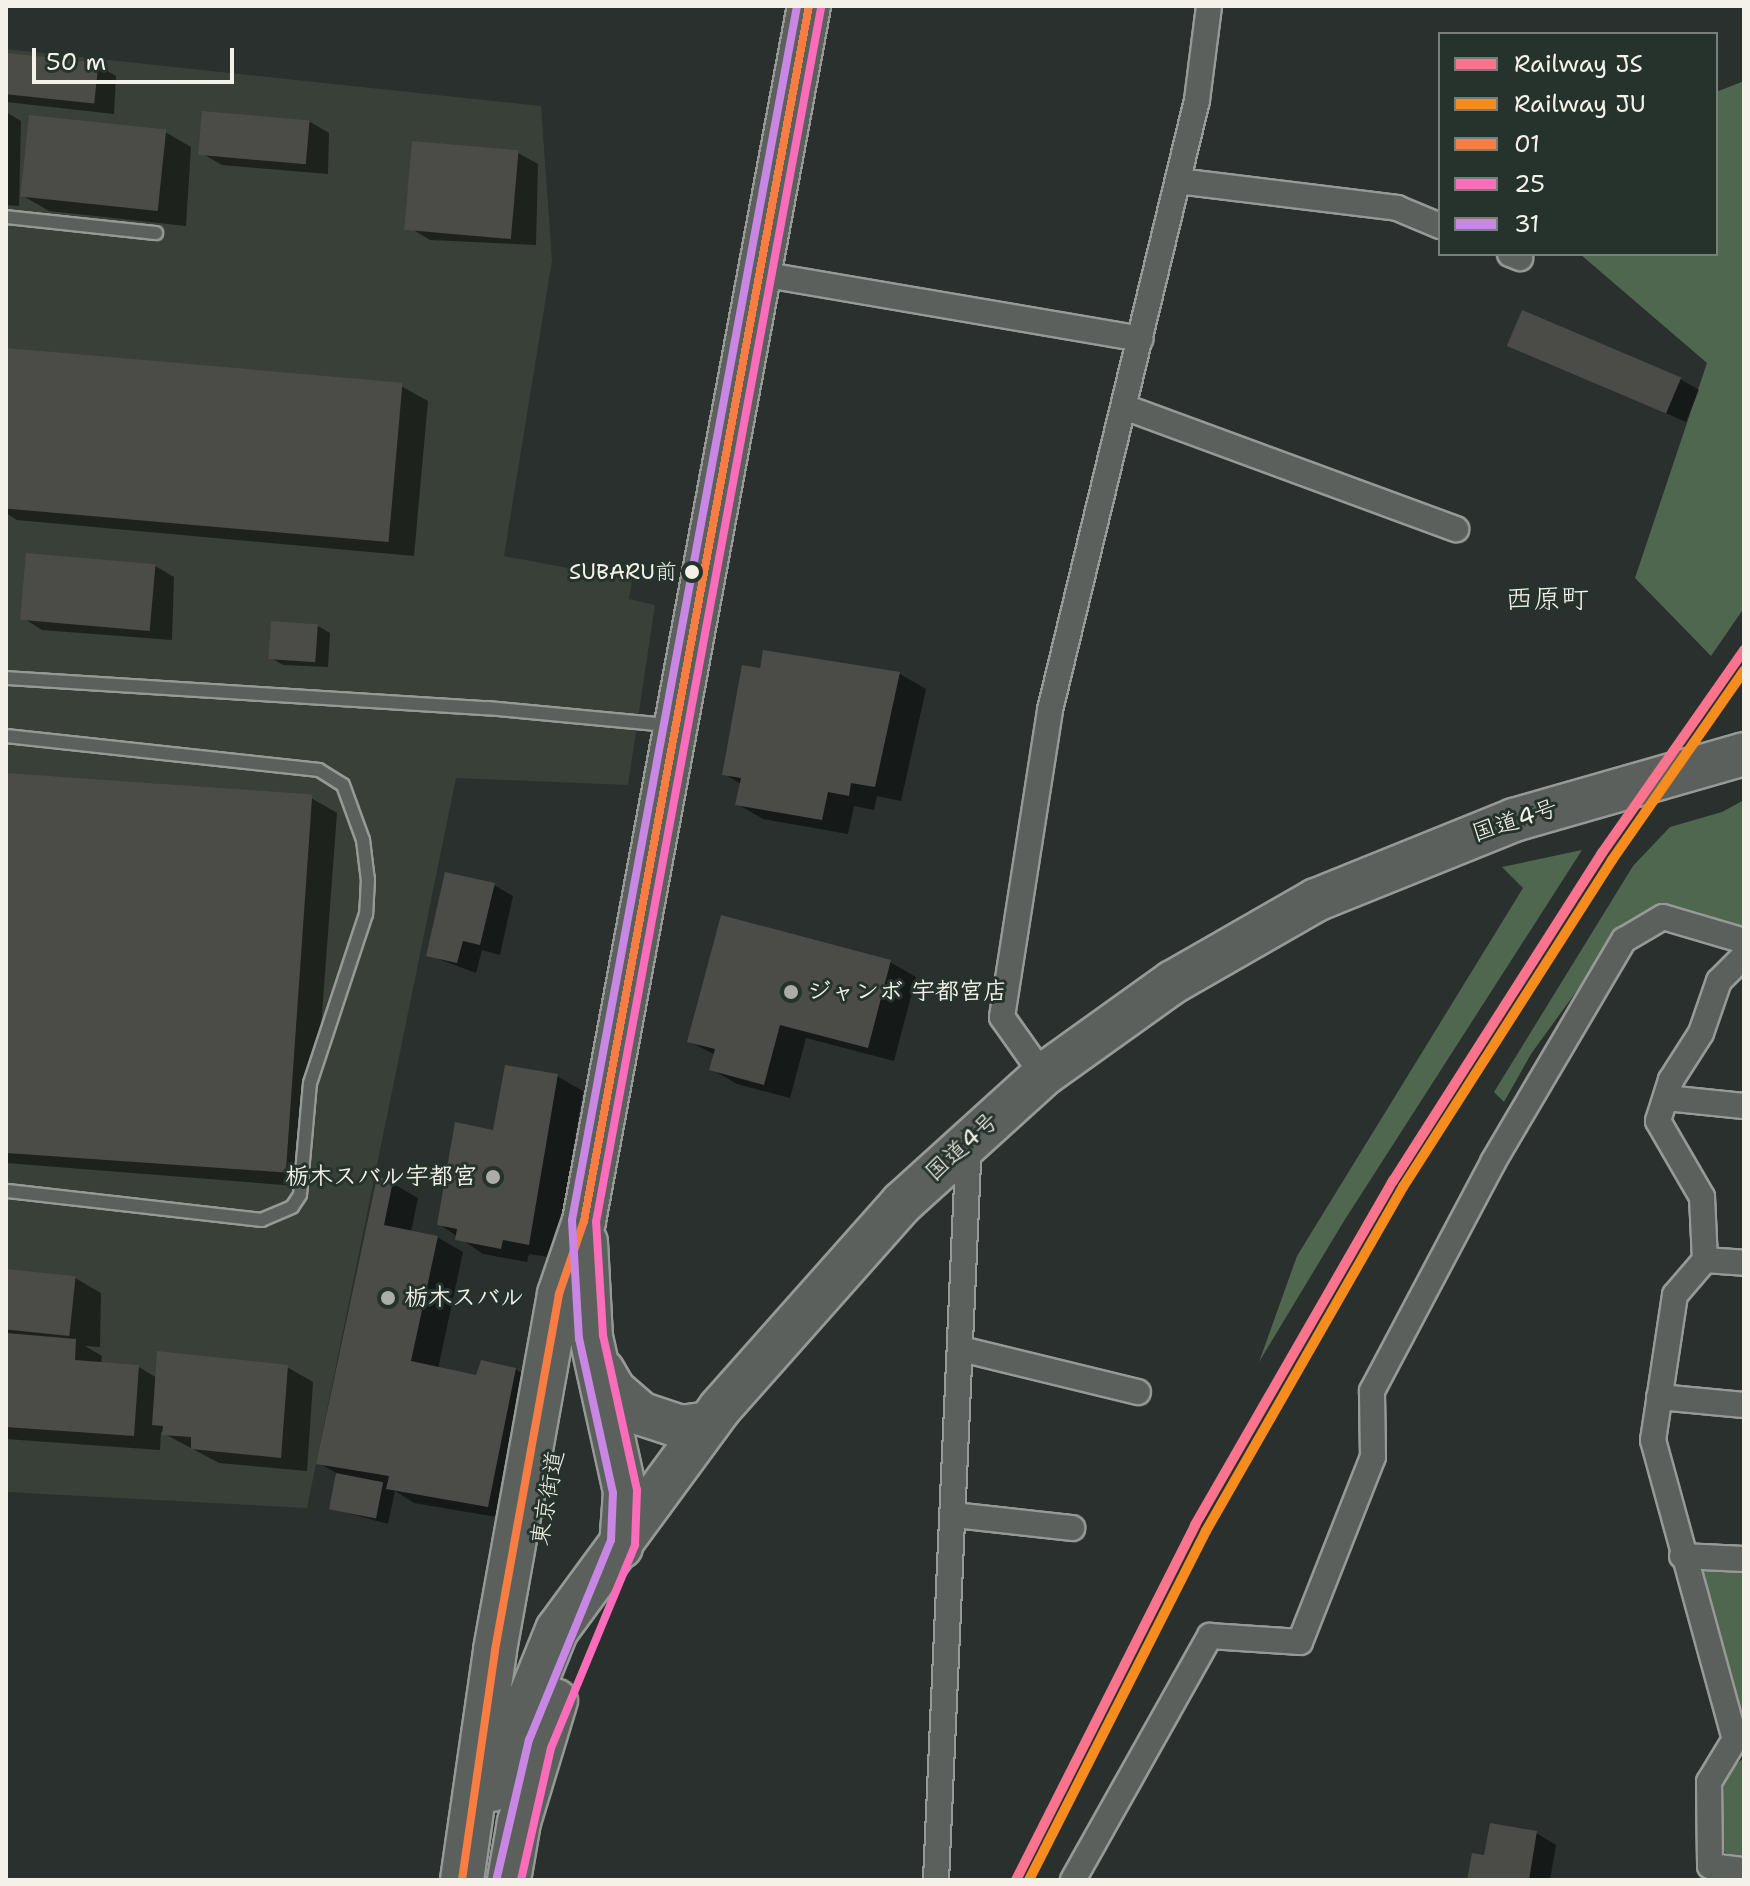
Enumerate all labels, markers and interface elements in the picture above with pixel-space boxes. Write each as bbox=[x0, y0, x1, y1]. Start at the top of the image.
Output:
scale bar bbox=[36, 32, 238, 82]
legend bbox=[1438, 32, 1718, 256]
text: 50 m bbox=[46, 46, 106, 78]
text: Railway JS bbox=[1514, 48, 1643, 80]
text: Railway JU bbox=[1514, 88, 1646, 120]
text: 01 bbox=[1514, 128, 1540, 160]
text: 25 bbox=[1514, 168, 1545, 200]
text: 31 bbox=[1514, 208, 1540, 240]
place label: SUBARU前 bbox=[569, 559, 677, 585]
marker: SUBARU前 bbox=[684, 564, 700, 580]
district label: 西原町 bbox=[1505, 581, 1589, 615]
street label: 国道4号 bbox=[1468, 794, 1562, 848]
place label: ジャンボ 宇都宮店 bbox=[807, 978, 1007, 1006]
marker: ジャンボ 宇都宮店 bbox=[782, 983, 800, 1001]
street label: 国道4号 bbox=[919, 1107, 1005, 1187]
place label: 栃木スバル宇都宮 bbox=[285, 1163, 477, 1191]
marker: 栃木スバル宇都宮 bbox=[484, 1168, 502, 1186]
place label: 栃木スバル bbox=[404, 1284, 524, 1312]
marker: 栃木スバル bbox=[379, 1289, 397, 1307]
street label: 東京街道 bbox=[525, 1448, 571, 1548]

